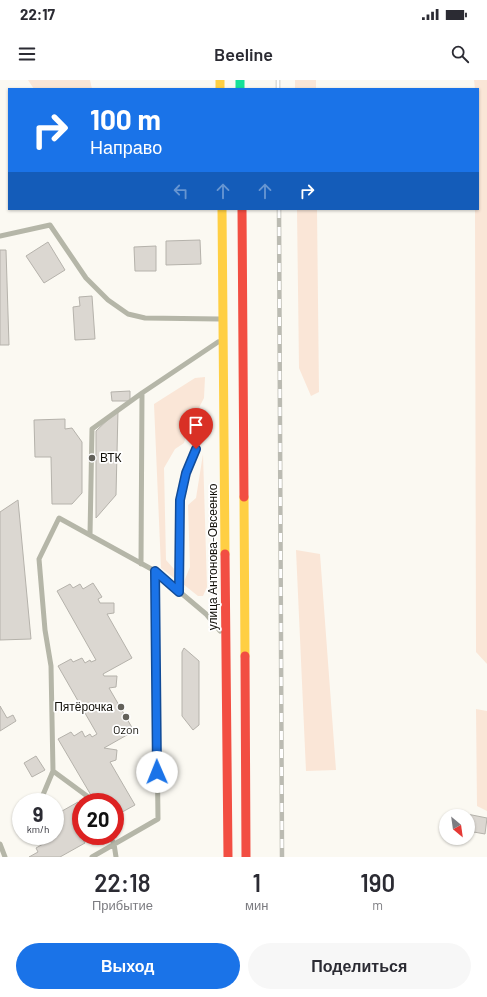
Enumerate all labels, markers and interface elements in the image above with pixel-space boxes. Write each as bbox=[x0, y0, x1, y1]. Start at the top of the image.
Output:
text: 22:17 bbox=[20, 5, 55, 23]
icon: menu bbox=[16, 43, 38, 65]
text: Beeline bbox=[214, 43, 273, 65]
icon: search bbox=[449, 43, 471, 65]
text: 100 m bbox=[90, 102, 161, 136]
icon: right bbox=[24, 104, 76, 156]
text: Направо bbox=[90, 136, 162, 158]
icon: left bbox=[170, 180, 192, 202]
icon: ahead bbox=[212, 180, 234, 202]
icon: ahead bbox=[254, 180, 276, 202]
icon: right bbox=[296, 180, 318, 202]
pin bbox=[179, 408, 213, 449]
icon: arrive bbox=[185, 414, 207, 436]
place label: ВТК bbox=[100, 450, 122, 464]
marker: ВТК bbox=[87, 453, 97, 463]
street label: улица Антонова-Овсеенко bbox=[205, 483, 220, 630]
place label: Пятёрочка bbox=[54, 699, 113, 714]
marker: Пятёрочка bbox=[116, 702, 126, 712]
marker: Ozon bbox=[121, 712, 131, 722]
place label: Ozon bbox=[113, 722, 139, 736]
position arrow bbox=[136, 751, 178, 793]
speed limit sign: 20 bbox=[72, 793, 124, 845]
text: 9 bbox=[33, 802, 43, 826]
north arrow bbox=[439, 809, 475, 845]
map controls bbox=[439, 809, 475, 845]
text: km/h bbox=[27, 823, 49, 835]
text: 22:18 bbox=[94, 868, 151, 897]
text: 1 bbox=[252, 868, 261, 897]
text: 190 bbox=[360, 868, 395, 897]
text: Прибытие bbox=[92, 897, 153, 913]
text: мин bbox=[245, 897, 268, 913]
text: m bbox=[372, 897, 383, 913]
button: Выход bbox=[16, 943, 240, 989]
button: Поделиться bbox=[248, 943, 471, 989]

